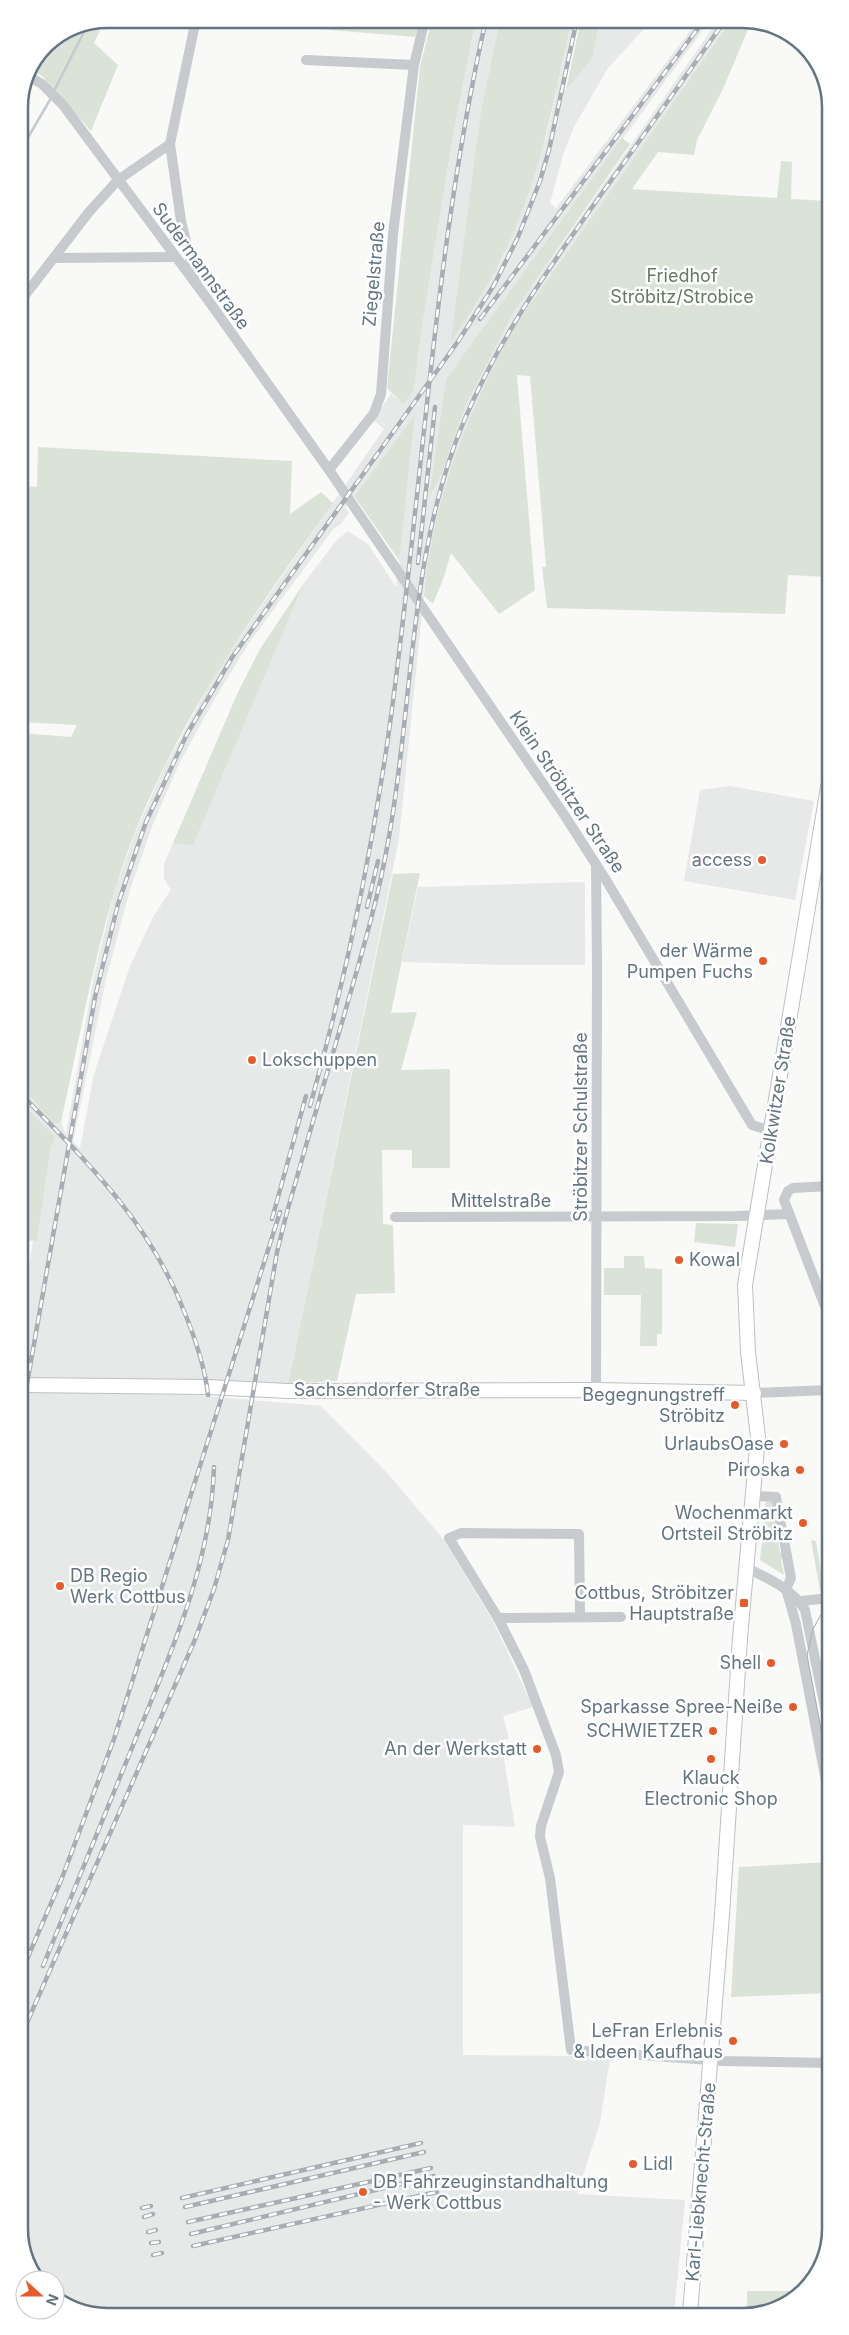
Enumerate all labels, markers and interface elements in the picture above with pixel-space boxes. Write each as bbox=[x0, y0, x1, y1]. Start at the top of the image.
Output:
street label: Sudermannstraße bbox=[148, 198, 255, 333]
street label: Ziegelstraße bbox=[358, 220, 389, 328]
park label: Friedhof Ströbitz/Strobice bbox=[610, 265, 754, 307]
street label: Klein Ströbitzer Straße bbox=[505, 707, 629, 877]
place label: access bbox=[692, 849, 752, 870]
marker: access bbox=[756, 854, 768, 866]
place label: der Wärme Pumpen Fuchs bbox=[627, 940, 753, 982]
marker: der Wärme Pumpen Fuchs bbox=[757, 955, 769, 967]
street label: Kolkwitzer Straße bbox=[755, 1015, 800, 1165]
street label: Ströbitzer Schulstraße bbox=[570, 1032, 591, 1222]
place label: Lokschuppen bbox=[262, 1049, 377, 1070]
marker: Lokschuppen bbox=[246, 1054, 258, 1066]
street label: Mittelstraße bbox=[451, 1190, 551, 1211]
place label: Kowal bbox=[689, 1249, 740, 1270]
marker: Kowal bbox=[673, 1254, 685, 1266]
street label: Sachsendorfer Straße bbox=[294, 1379, 480, 1400]
place label: Begegnungstreff Ströbitz bbox=[582, 1384, 725, 1426]
marker: Begegnungstreff Ströbitz bbox=[729, 1399, 741, 1411]
place label: UrlaubsOase bbox=[664, 1433, 774, 1454]
marker: UrlaubsOase bbox=[778, 1438, 790, 1450]
place label: Piroska bbox=[727, 1459, 790, 1480]
marker: Piroska bbox=[794, 1464, 806, 1476]
place label: Wochenmarkt Ortsteil Ströbitz bbox=[661, 1502, 793, 1544]
marker: Wochenmarkt Ortsteil Ströbitz bbox=[797, 1517, 809, 1529]
place label: DB Regio Werk Cottbus bbox=[70, 1565, 186, 1607]
marker: DB Regio Werk Cottbus bbox=[54, 1580, 66, 1592]
place label: Cottbus, Ströbitzer Hauptstraße bbox=[574, 1582, 734, 1624]
marker: Cottbus, Ströbitzer Hauptstraße bbox=[738, 1597, 750, 1609]
place label: Shell bbox=[720, 1652, 761, 1673]
marker: Shell bbox=[765, 1657, 777, 1669]
place label: Sparkasse Spree-Neiße bbox=[580, 1696, 783, 1717]
marker: Sparkasse Spree-Neiße bbox=[787, 1701, 799, 1713]
place label: SCHWIETZER bbox=[586, 1720, 703, 1741]
marker: SCHWIETZER bbox=[707, 1725, 719, 1737]
place label: An der Werkstatt bbox=[384, 1738, 527, 1759]
marker: An der Werkstatt bbox=[531, 1743, 543, 1755]
marker: Klauck Electronic Shop bbox=[705, 1753, 717, 1765]
place label: Klauck Electronic Shop bbox=[644, 1767, 778, 1809]
place label: LeFran Erlebnis & Ideen Kaufhaus bbox=[573, 2020, 723, 2062]
marker: LeFran Erlebnis & Ideen Kaufhaus bbox=[727, 2035, 739, 2047]
street label: Karl-Liebknecht-Straße bbox=[681, 2082, 720, 2282]
place label: Lidl bbox=[643, 2153, 673, 2174]
marker: Lidl bbox=[627, 2158, 639, 2170]
place label: DB Fahrzeuginstandhaltung - Werk Cottbus bbox=[373, 2171, 608, 2213]
marker: DB Fahrzeuginstandhaltung - Werk Cottbus bbox=[357, 2186, 369, 2198]
north arrow bbox=[15, 2270, 65, 2320]
text: N bbox=[43, 2292, 62, 2308]

